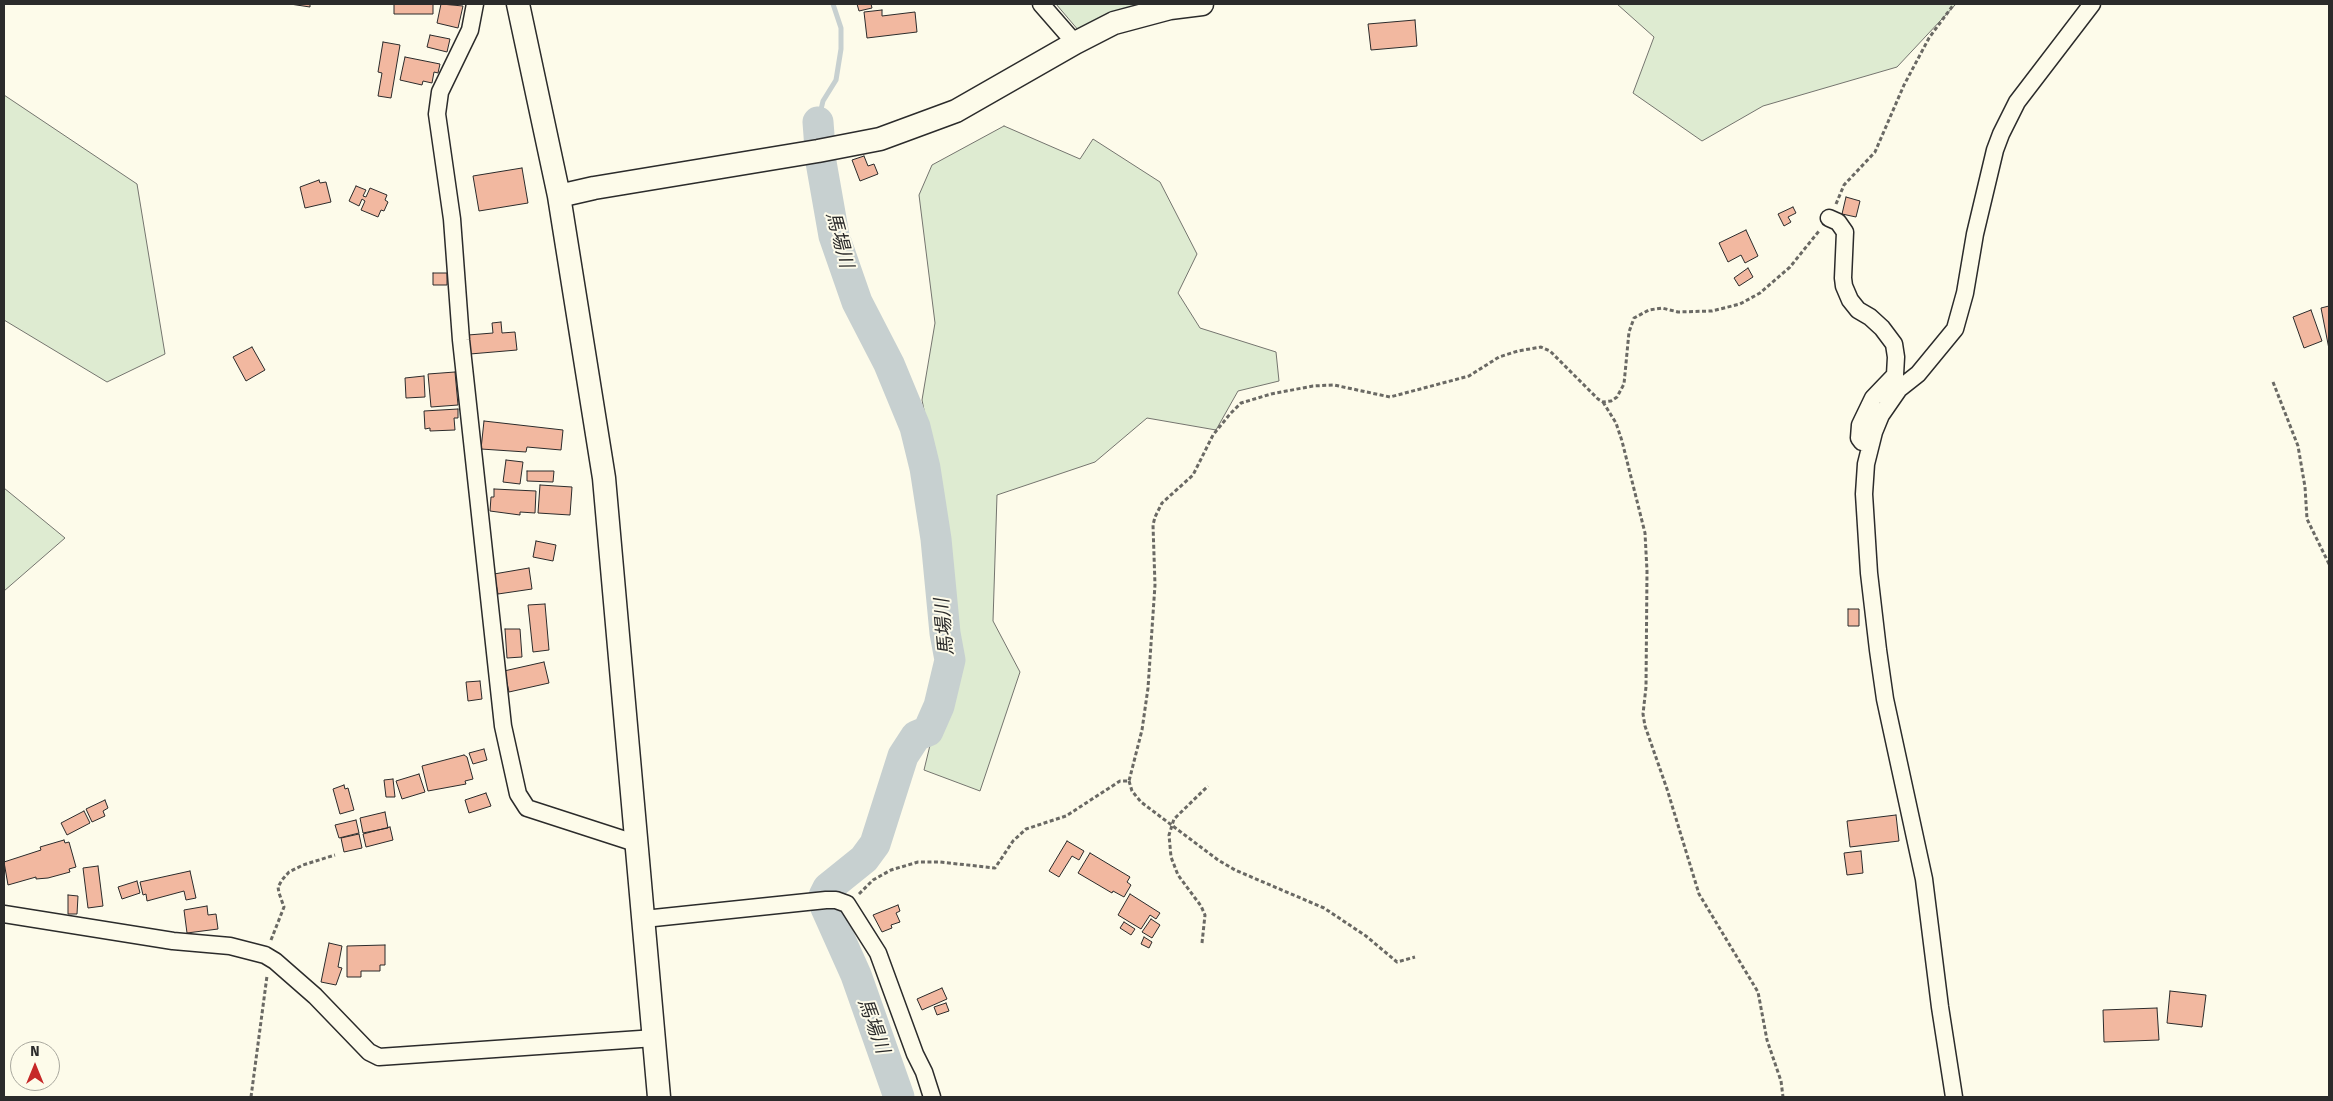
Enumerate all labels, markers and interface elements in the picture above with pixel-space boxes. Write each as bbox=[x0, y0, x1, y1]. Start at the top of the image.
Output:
water label: 馬場川 bbox=[821, 210, 857, 270]
water label: 馬場川 bbox=[931, 598, 959, 656]
water label: 馬場川 bbox=[853, 995, 893, 1057]
north arrow bbox=[10, 1041, 60, 1091]
text: N bbox=[30, 1043, 40, 1060]

